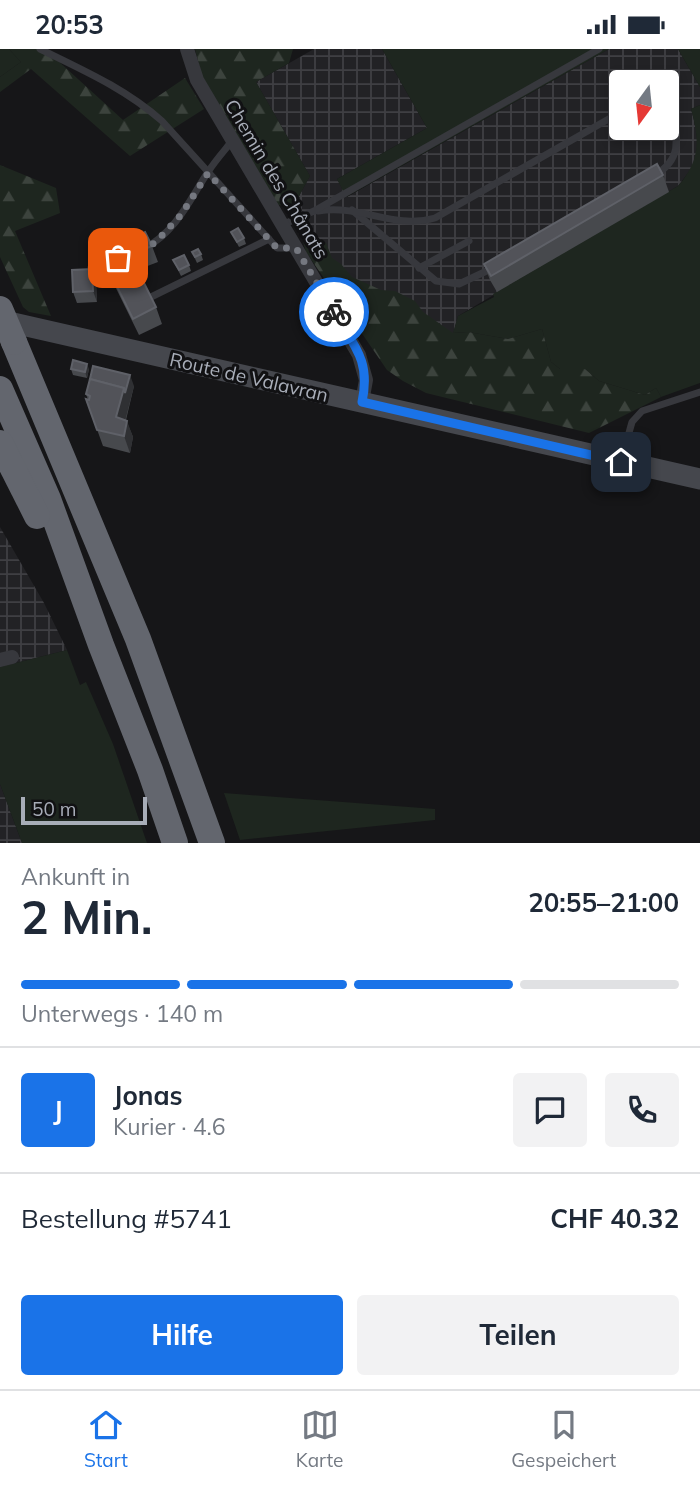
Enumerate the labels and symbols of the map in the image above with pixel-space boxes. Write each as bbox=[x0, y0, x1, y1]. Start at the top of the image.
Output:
north arrow bbox=[609, 70, 679, 140]
street label: Chemin des Chânats bbox=[220, 95, 334, 263]
pin bbox=[88, 228, 148, 288]
courier bbox=[299, 277, 369, 347]
street label: Route de Valavran bbox=[167, 347, 331, 407]
pin bbox=[591, 432, 651, 492]
scale bar bbox=[21, 794, 147, 826]

